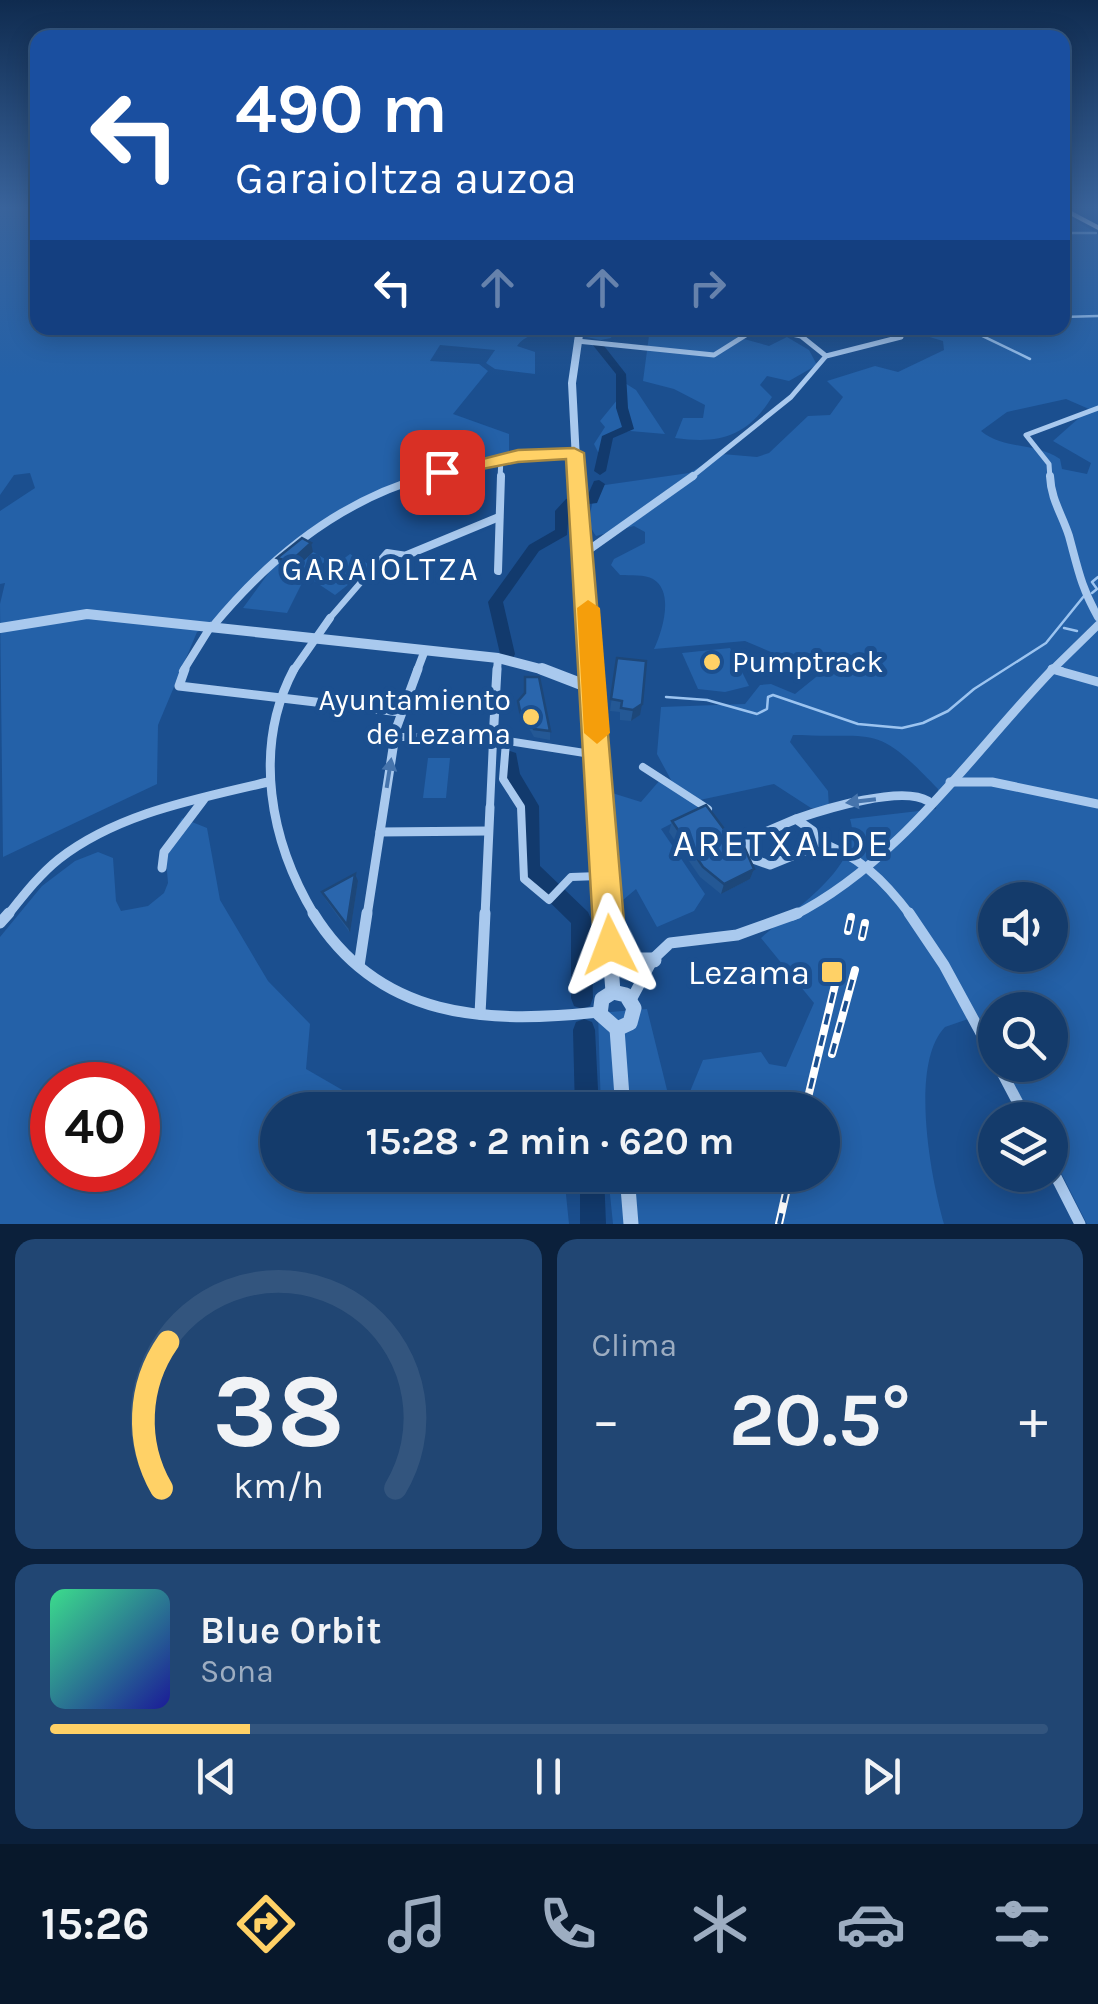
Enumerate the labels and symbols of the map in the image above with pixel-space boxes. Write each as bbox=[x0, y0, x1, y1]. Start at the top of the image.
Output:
pin bbox=[400, 430, 485, 515]
district label: GARAIOLTZA bbox=[282, 551, 480, 588]
place label: Pumptrack bbox=[732, 644, 883, 680]
marker: Pumptrack bbox=[701, 651, 723, 673]
place label: Ayuntamiento de Lezama bbox=[318, 682, 511, 752]
marker: Ayuntamiento de Lezama bbox=[520, 706, 542, 728]
one-way arrow bbox=[382, 757, 397, 788]
one-way arrow bbox=[845, 793, 876, 809]
district label: ARETXALDE bbox=[673, 821, 891, 866]
position arrow bbox=[558, 893, 662, 997]
place label: Lezama bbox=[688, 952, 810, 993]
marker: Lezama bbox=[819, 959, 845, 985]
speed limit sign: 40 bbox=[30, 1062, 160, 1192]

